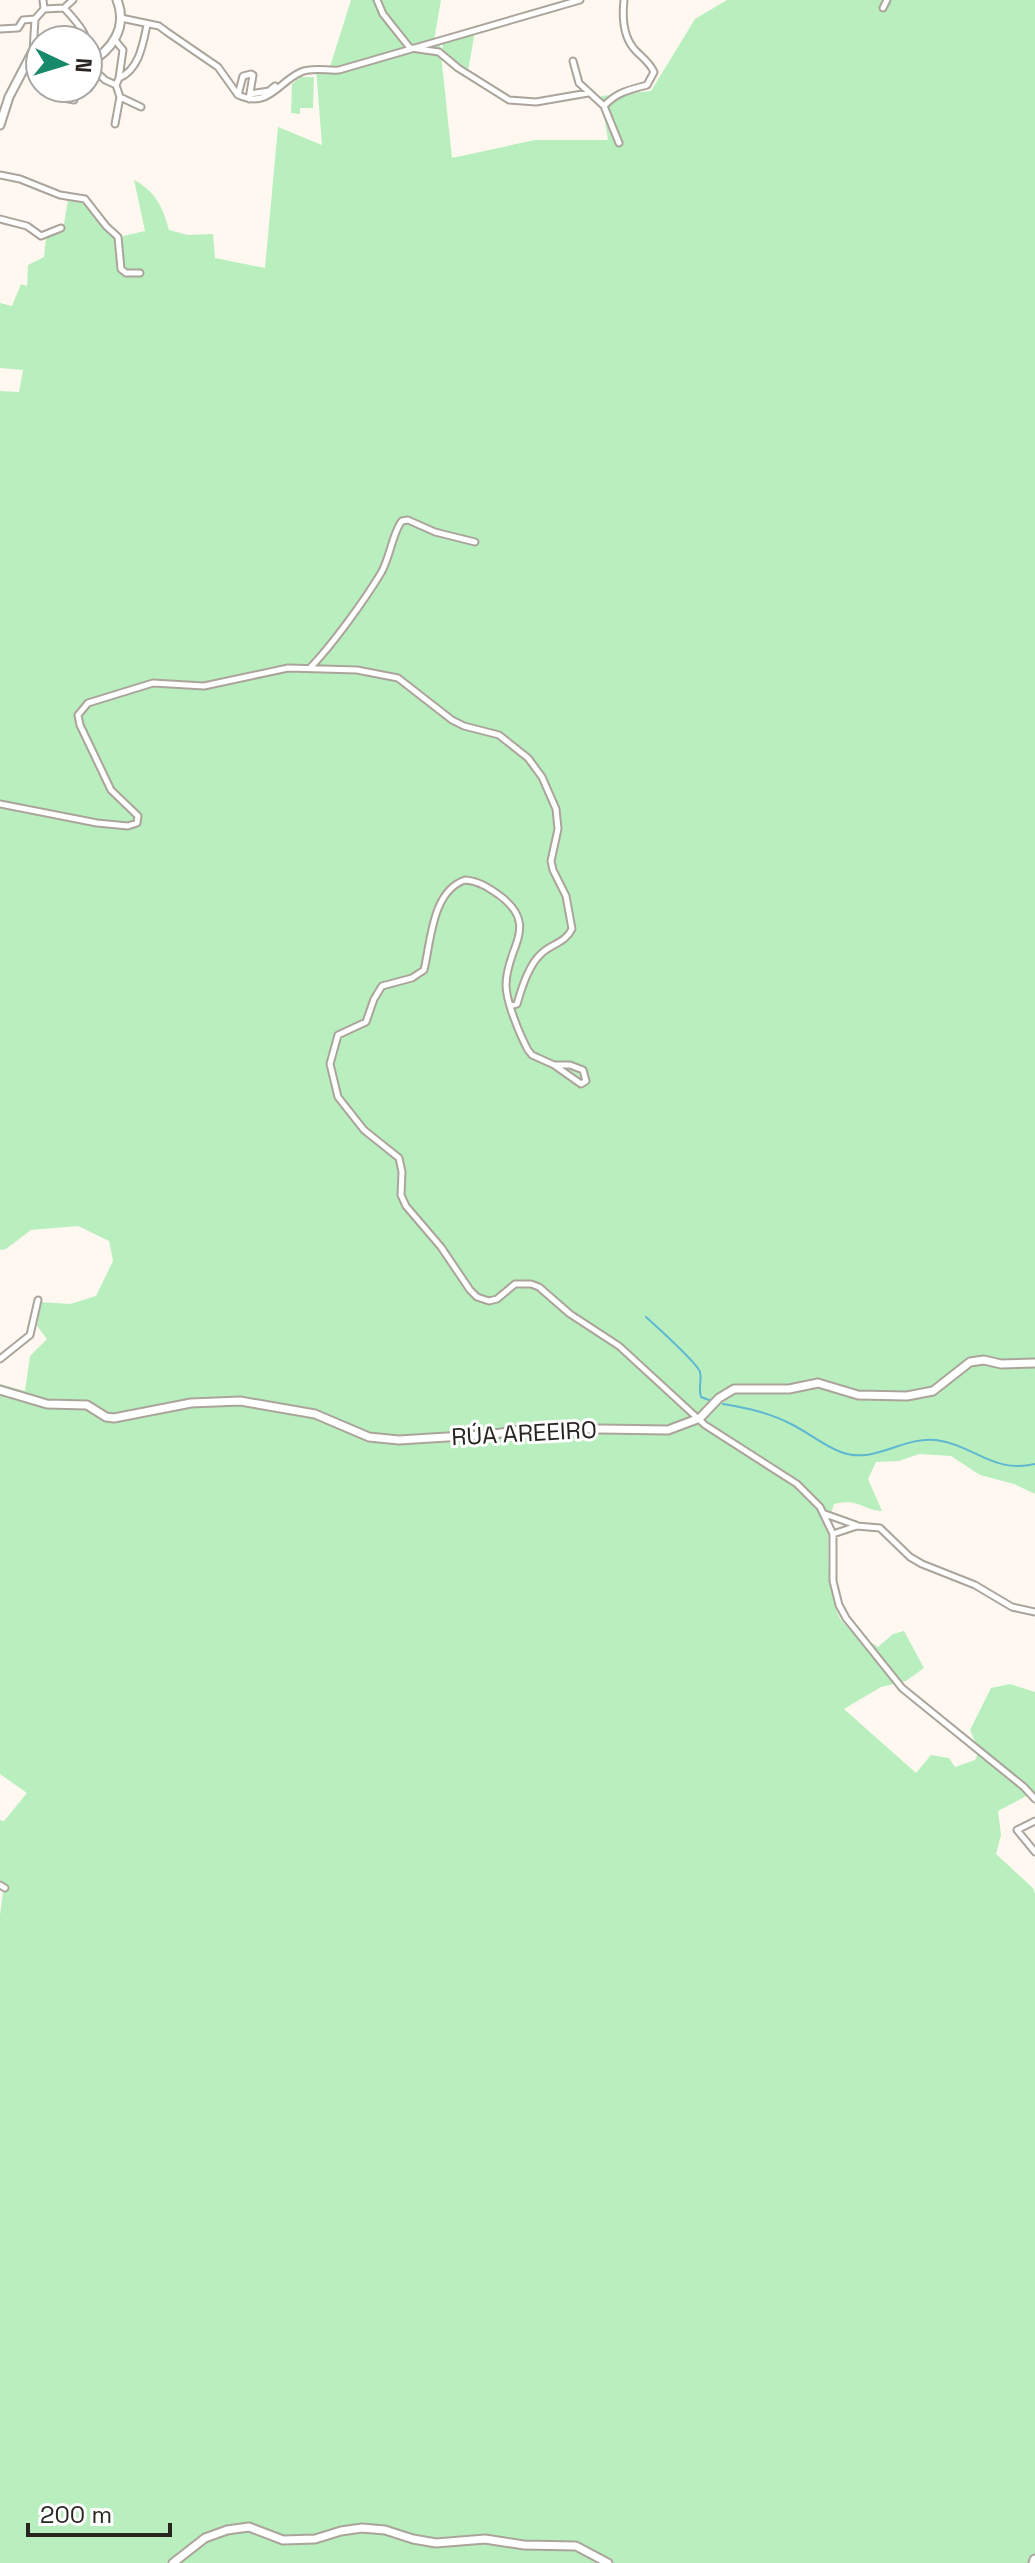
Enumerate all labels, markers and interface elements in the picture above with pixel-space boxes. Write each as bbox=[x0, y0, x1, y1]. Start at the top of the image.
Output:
north arrow bbox=[24, 24, 104, 104]
text: N bbox=[69, 57, 98, 74]
street label: RÚA AREEIRO bbox=[450, 1414, 598, 1452]
scale bar bbox=[28, 2487, 170, 2537]
text: 200 m bbox=[40, 2499, 112, 2530]

